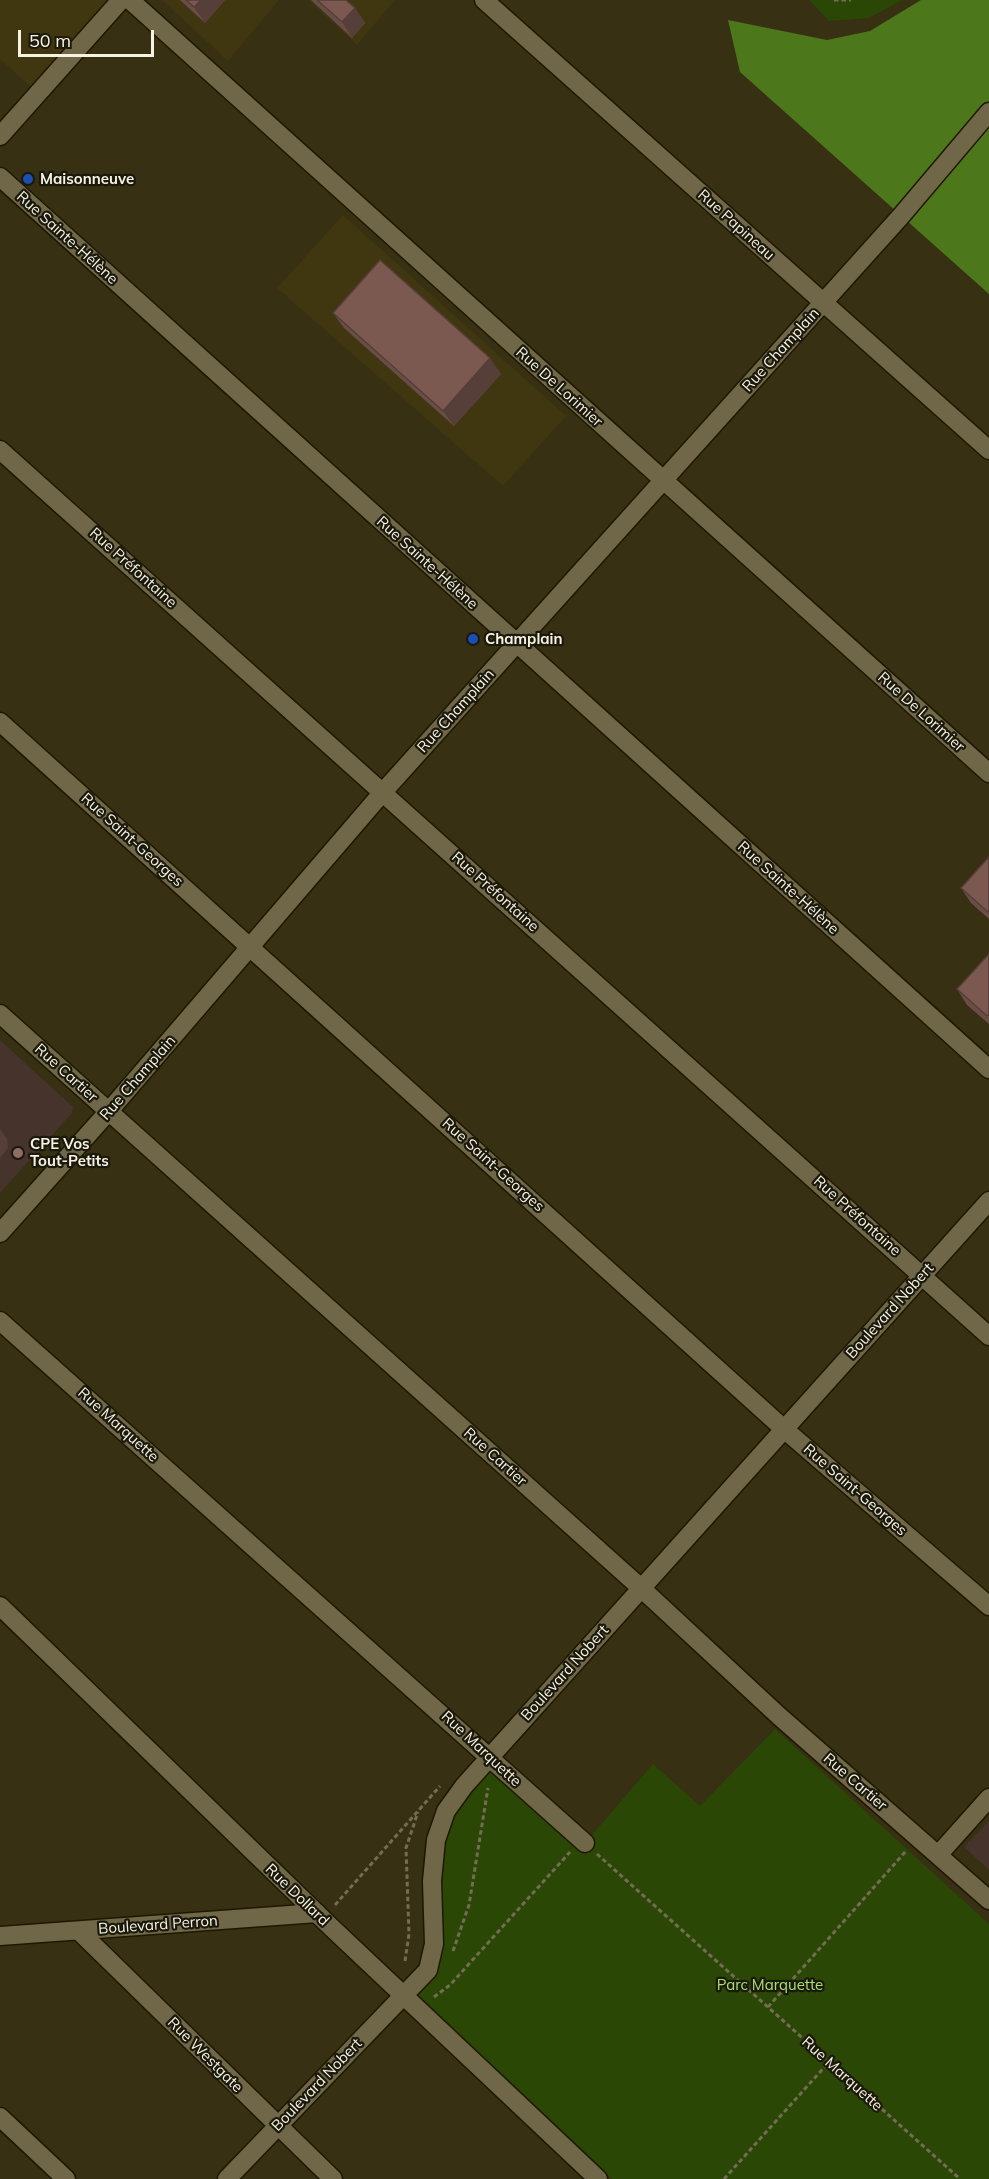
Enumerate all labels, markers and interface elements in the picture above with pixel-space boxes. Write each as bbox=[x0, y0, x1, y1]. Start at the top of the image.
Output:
scale bar bbox=[21, 18, 158, 56]
text: 50 m bbox=[29, 29, 71, 52]
place label: Maisonneuve bbox=[40, 170, 134, 188]
marker: Maisonneuve bbox=[21, 172, 35, 186]
street label: Rue Papineau bbox=[694, 186, 778, 264]
street label: Rue Sainte-Hélène bbox=[13, 188, 121, 288]
street label: Rue Champlain bbox=[739, 304, 823, 396]
street label: Rue De Lorimier bbox=[512, 343, 606, 431]
street label: Rue Sainte-Hélène bbox=[373, 513, 481, 613]
street label: Rue Préfontaine bbox=[86, 524, 180, 612]
place label: Champlain bbox=[485, 630, 563, 648]
marker: Champlain bbox=[466, 632, 480, 646]
street label: Rue Champlain bbox=[414, 665, 498, 757]
street label: Rue De Lorimier bbox=[874, 668, 968, 756]
street label: Rue Saint-Georges bbox=[77, 789, 187, 891]
street label: Rue Sainte-Hélène bbox=[734, 838, 842, 938]
street label: Rue Préfontaine bbox=[448, 848, 542, 936]
street label: Rue Champlain bbox=[96, 1032, 180, 1124]
street label: Rue Cartier bbox=[31, 1040, 101, 1106]
street label: Rue Saint-Georges bbox=[438, 1114, 548, 1216]
place label: CPE Vos Tout-Petits bbox=[30, 1135, 109, 1170]
marker: CPE Vos Tout-Petits bbox=[11, 1146, 25, 1160]
street label: Rue Préfontaine bbox=[810, 1172, 904, 1260]
street label: Boulevard Nobert bbox=[842, 1260, 938, 1362]
street label: Rue Marquette bbox=[74, 1384, 162, 1466]
street label: Rue Cartier bbox=[460, 1424, 530, 1490]
street label: Rue Saint-Georges bbox=[800, 1440, 910, 1540]
street label: Boulevard Nobert bbox=[517, 1622, 613, 1724]
street label: Rue Marquette bbox=[437, 1707, 525, 1791]
street label: Rue Cartier bbox=[820, 1749, 890, 1815]
street label: Rue Dollard bbox=[261, 1860, 333, 1930]
street label: Boulevard Perron bbox=[98, 1912, 218, 1938]
park label: Parc Marquette bbox=[717, 1976, 823, 1994]
street label: Rue Westgate bbox=[164, 2014, 246, 2096]
street label: Rue Marquette bbox=[798, 2033, 886, 2115]
street label: Boulevard Nobert bbox=[268, 2035, 366, 2135]

